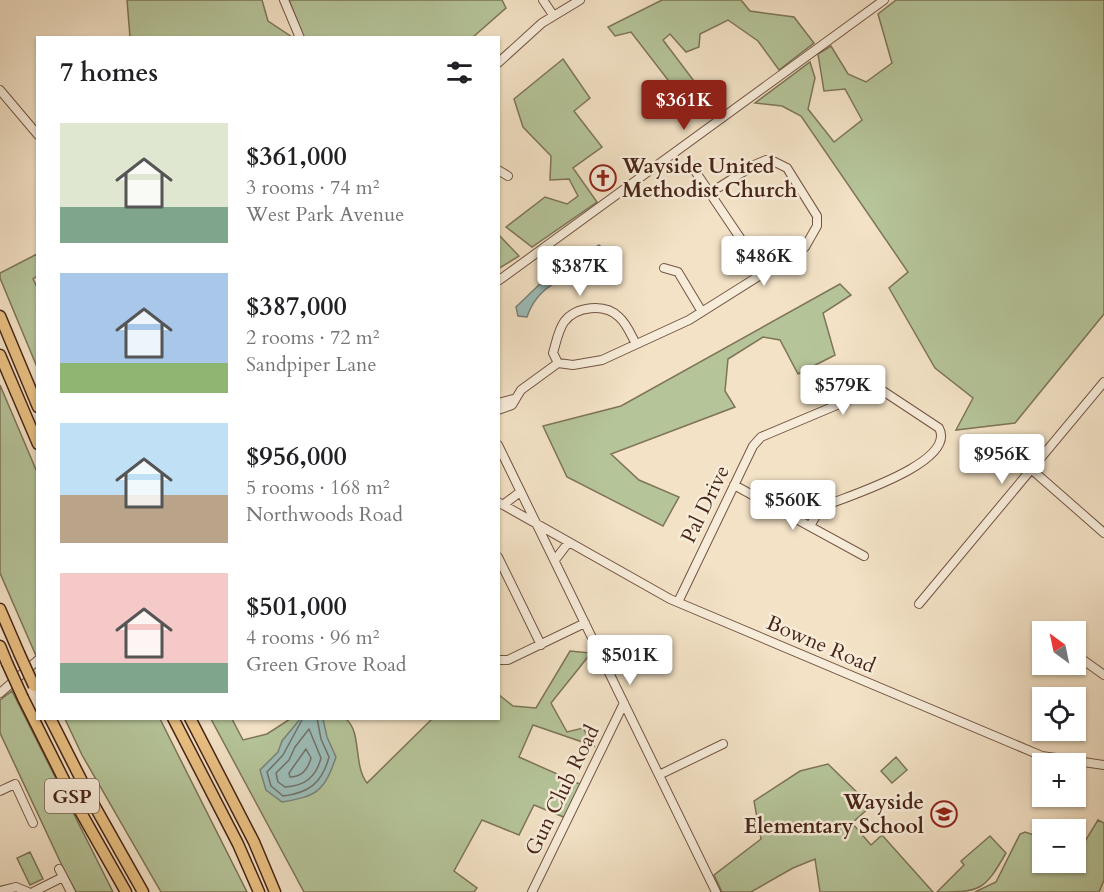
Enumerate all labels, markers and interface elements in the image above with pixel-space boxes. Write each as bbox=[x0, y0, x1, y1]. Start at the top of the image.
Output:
text: 7 homes bbox=[60, 55, 158, 90]
icon: filters bbox=[443, 56, 476, 89]
pin: $361K bbox=[642, 80, 726, 131]
text: $361K bbox=[655, 86, 713, 113]
text: $361,000 bbox=[246, 139, 347, 174]
icon: home bbox=[108, 147, 180, 219]
place label: Wayside United Methodist Church bbox=[621, 152, 797, 205]
church icon: Wayside United Methodist Church bbox=[588, 163, 618, 193]
text: 3 rooms · 74 m² bbox=[246, 174, 379, 201]
text: West Park Avenue bbox=[246, 201, 404, 228]
pin: $486K bbox=[722, 236, 806, 287]
text: $486K bbox=[735, 242, 793, 269]
pin: $387K bbox=[538, 246, 622, 297]
text: $387K bbox=[551, 252, 609, 279]
text: $387,000 bbox=[246, 289, 347, 324]
icon: home bbox=[108, 297, 180, 369]
text: 2 rooms · 72 m² bbox=[246, 324, 379, 351]
text: Sandpiper Lane bbox=[246, 351, 377, 378]
pin: $579K bbox=[801, 365, 885, 416]
text: $579K bbox=[814, 371, 872, 398]
pin: $956K bbox=[960, 434, 1044, 485]
text: $956,000 bbox=[246, 439, 347, 474]
text: $956K bbox=[973, 440, 1031, 467]
icon: home bbox=[108, 447, 180, 519]
street label: Pal Drive bbox=[674, 460, 737, 548]
text: 5 rooms · 168 m² bbox=[246, 474, 390, 501]
pin: $560K bbox=[751, 480, 835, 531]
text: $560K bbox=[764, 486, 822, 513]
text: Northwoods Road bbox=[246, 501, 403, 528]
text: $501,000 bbox=[246, 589, 347, 624]
icon: home bbox=[108, 597, 180, 669]
street label: Bowne Road bbox=[762, 609, 880, 680]
north arrow bbox=[1032, 621, 1086, 675]
map controls bbox=[1032, 621, 1086, 873]
text: 4 rooms · 96 m² bbox=[246, 624, 379, 651]
pin: $501K bbox=[588, 635, 672, 686]
text: $501K bbox=[601, 641, 659, 668]
text: Green Grove Road bbox=[246, 651, 407, 678]
button: locate bbox=[1032, 687, 1086, 741]
street label: Gun Club Road bbox=[518, 720, 607, 860]
button: + bbox=[1032, 753, 1086, 807]
road number: GSP bbox=[45, 779, 99, 813]
place label: Wayside Elementary School bbox=[744, 788, 924, 841]
school or university icon: Wayside Elementary School bbox=[929, 799, 959, 829]
button: − bbox=[1032, 819, 1086, 873]

